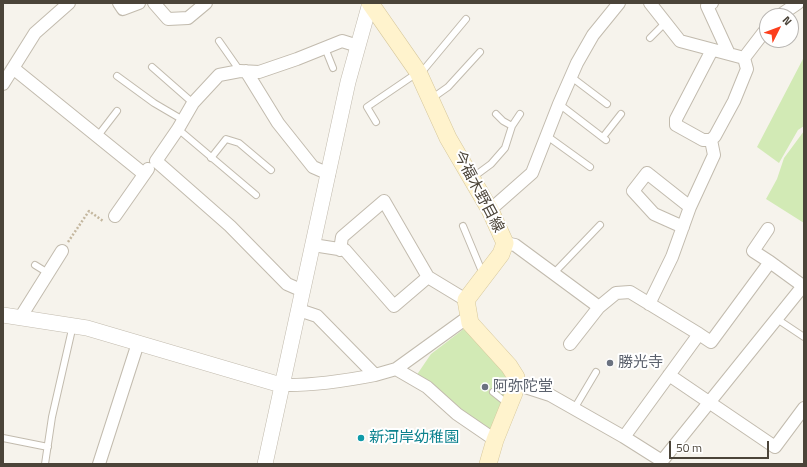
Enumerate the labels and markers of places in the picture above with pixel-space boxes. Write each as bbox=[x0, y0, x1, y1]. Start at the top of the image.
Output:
place label: 勝光寺 bbox=[618, 354, 663, 372]
marker: 勝光寺 bbox=[605, 358, 615, 368]
place label: 阿弥陀堂 bbox=[493, 378, 553, 396]
marker: 阿弥陀堂 bbox=[480, 382, 490, 392]
place label: 新河岸幼稚園 bbox=[369, 429, 459, 447]
marker: 新河岸幼稚園 bbox=[356, 433, 366, 443]

